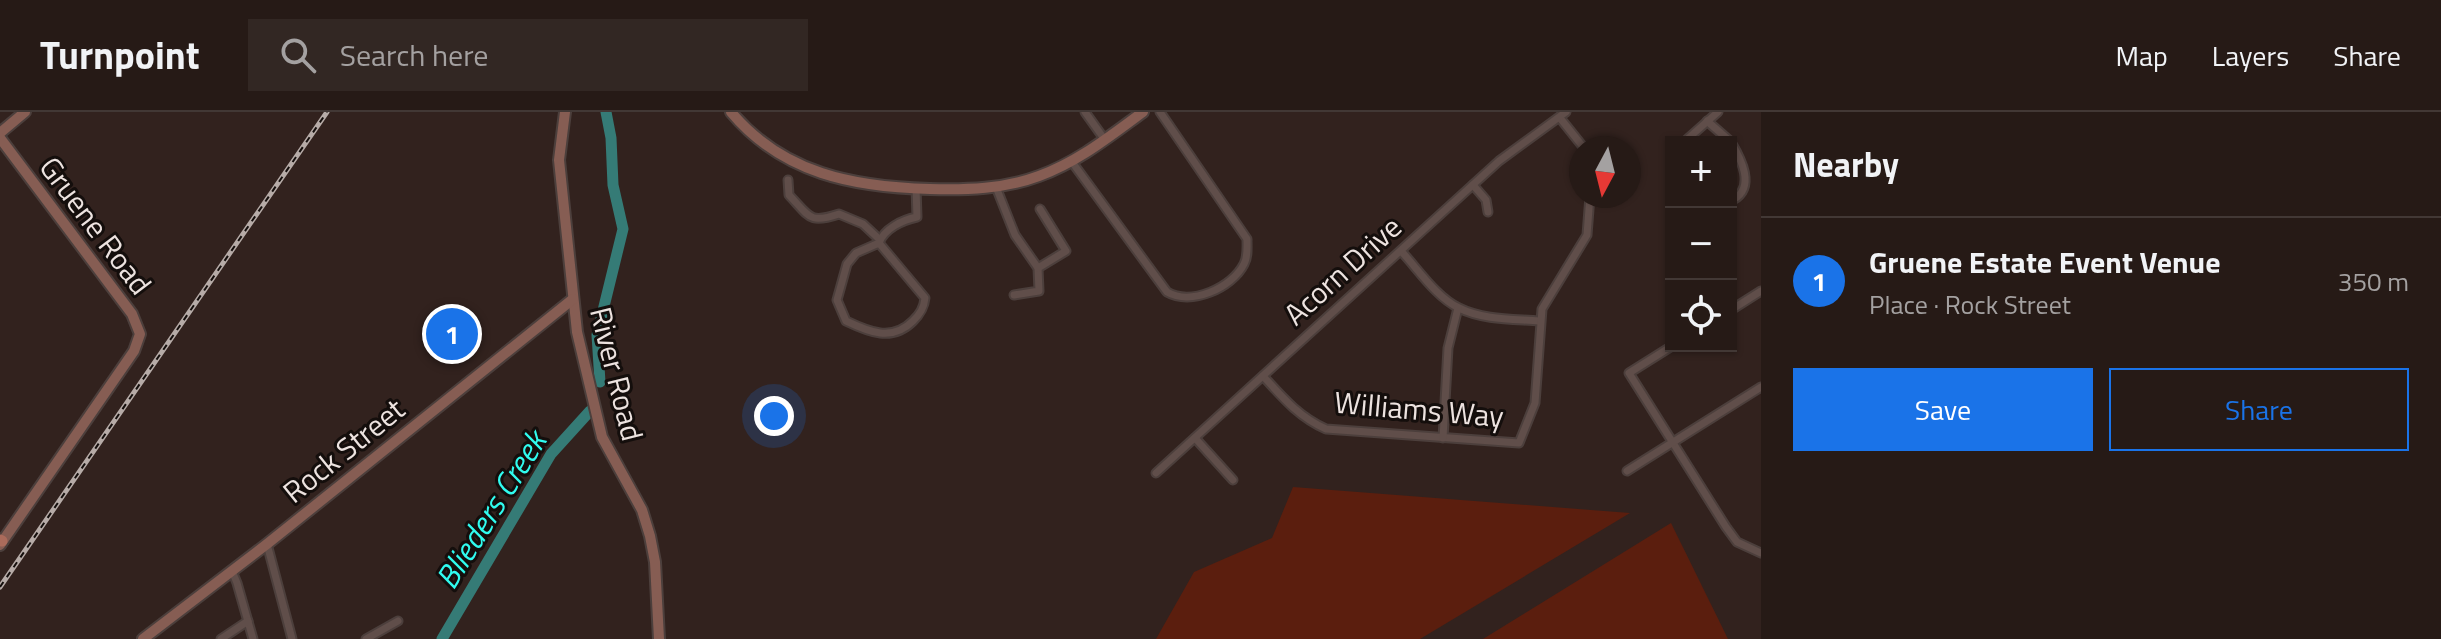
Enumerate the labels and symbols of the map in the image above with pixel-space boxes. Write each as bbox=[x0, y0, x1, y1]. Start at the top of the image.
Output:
north arrow bbox=[1569, 136, 1641, 208]
street label: Gruene Road bbox=[28, 147, 163, 304]
street label: Acorn Drive bbox=[1273, 205, 1412, 336]
street label: River Road bbox=[578, 302, 656, 445]
pin: 1 bbox=[426, 304, 478, 364]
street label: Williams Way bbox=[1333, 379, 1506, 439]
street label: Rock Street bbox=[272, 386, 415, 514]
your location bbox=[754, 396, 794, 436]
water label: Blieders Creek bbox=[423, 418, 560, 598]

